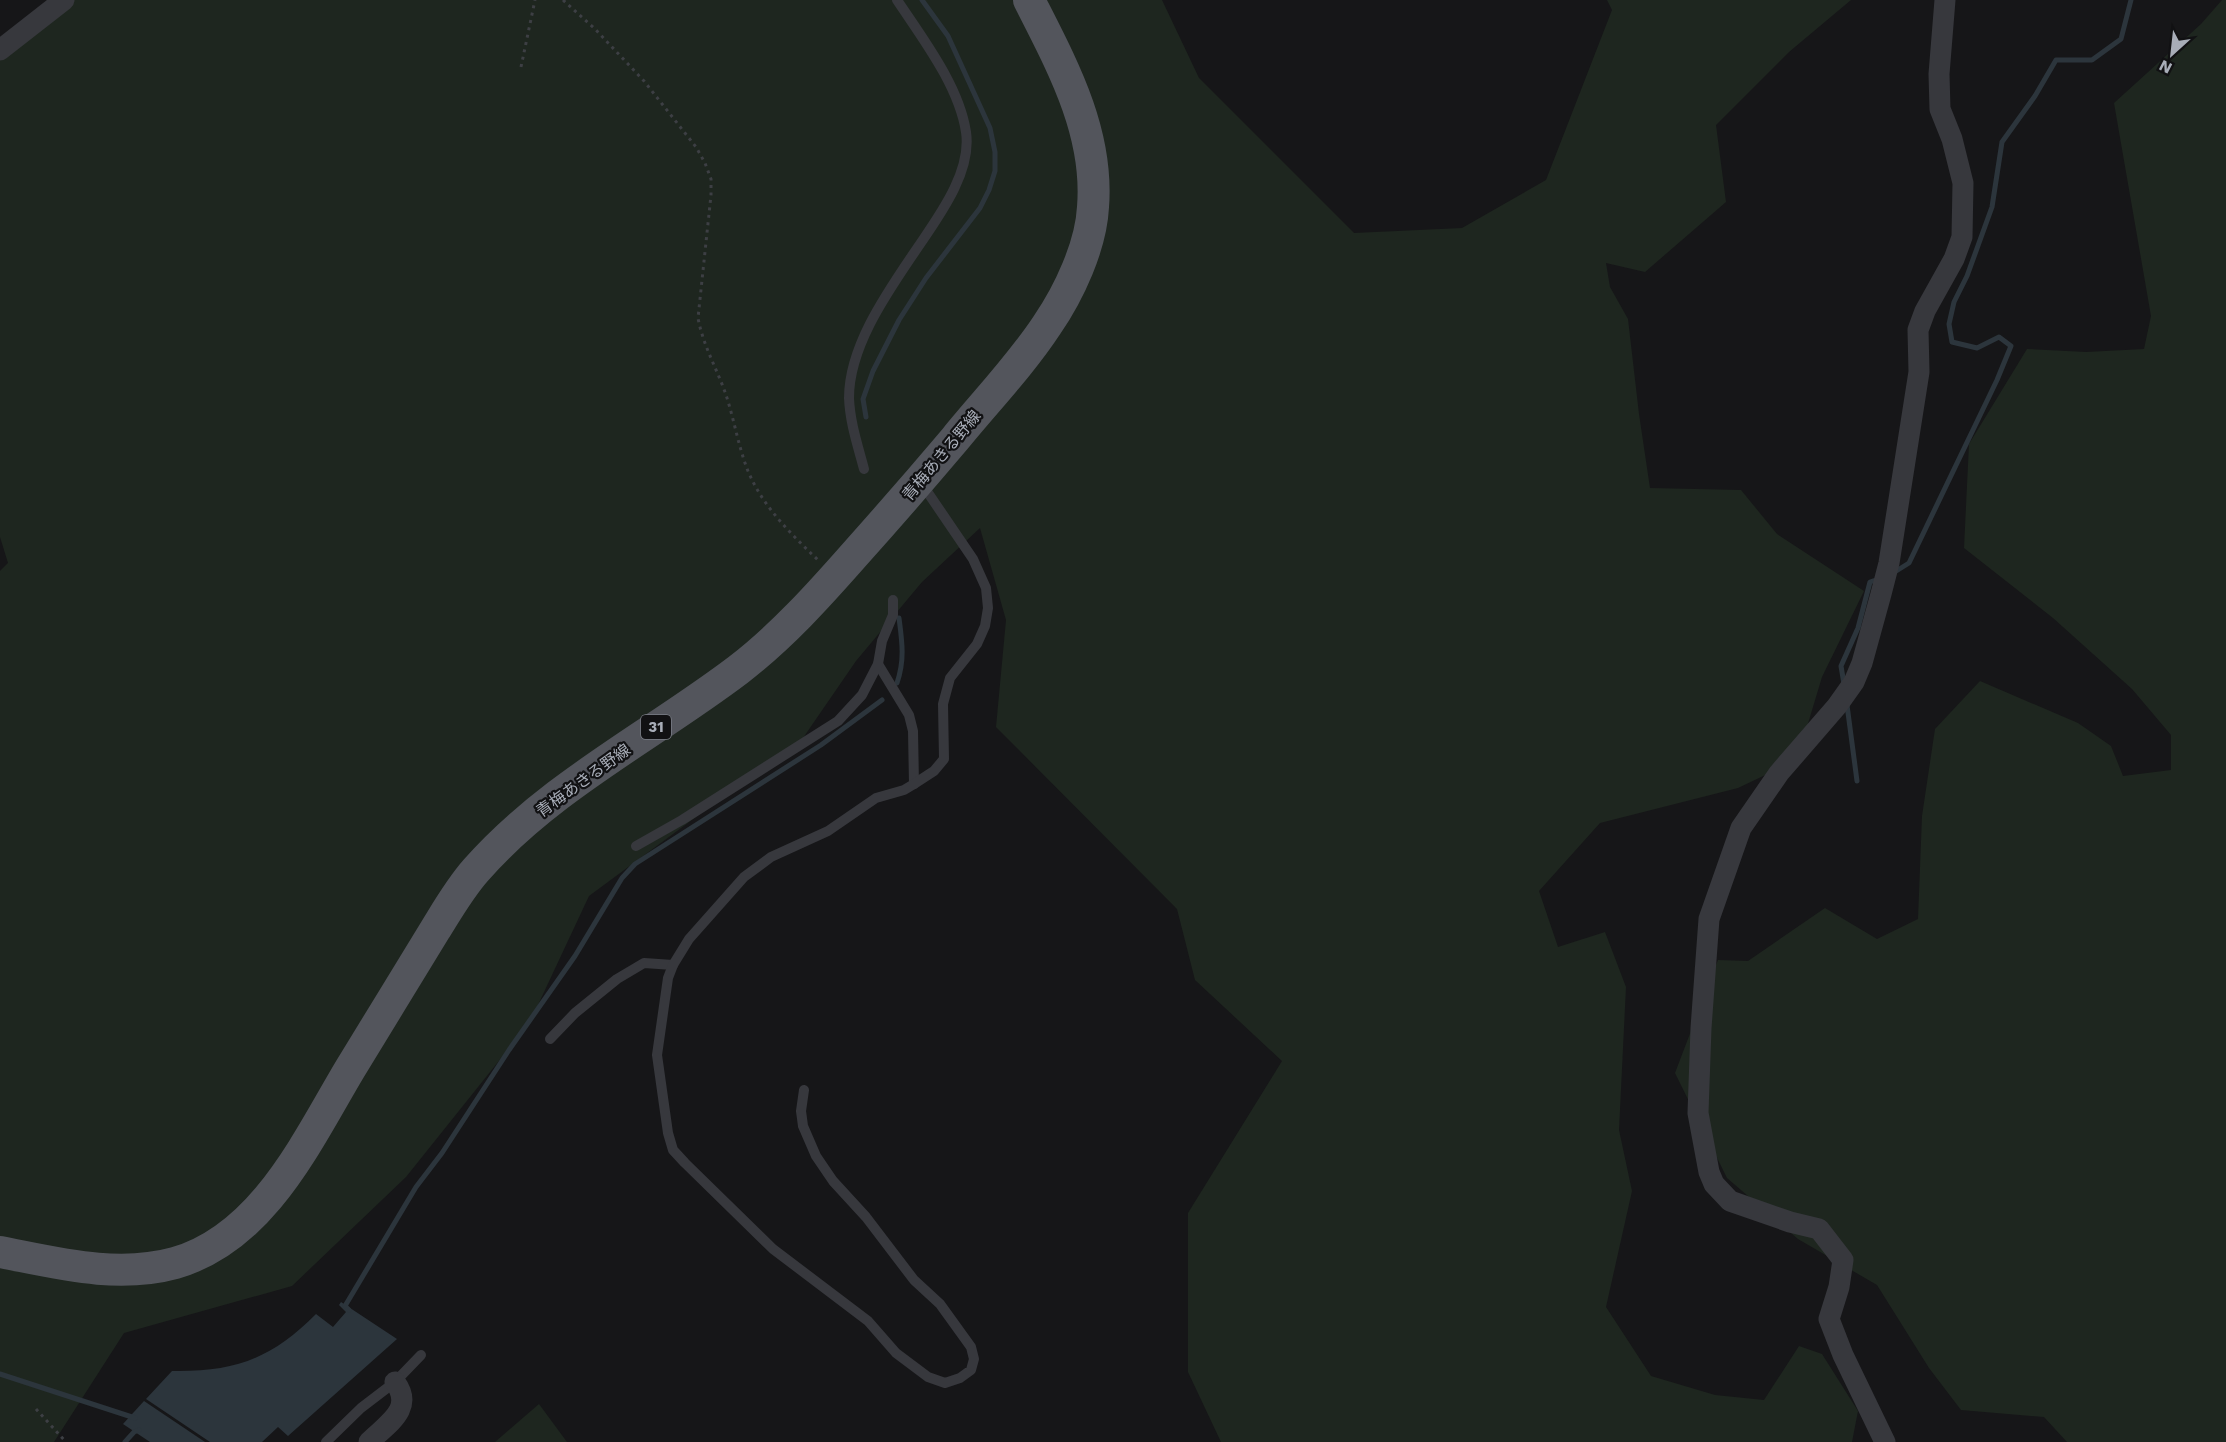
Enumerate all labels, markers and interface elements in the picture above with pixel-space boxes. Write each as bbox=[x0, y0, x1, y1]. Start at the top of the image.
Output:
north arrow bbox=[2142, 24, 2202, 84]
text: N bbox=[2156, 56, 2175, 78]
street label: 青梅あきる野線 bbox=[898, 406, 985, 504]
road number: 31 bbox=[641, 715, 671, 739]
street label: 青梅あきる野線 bbox=[533, 740, 634, 821]

